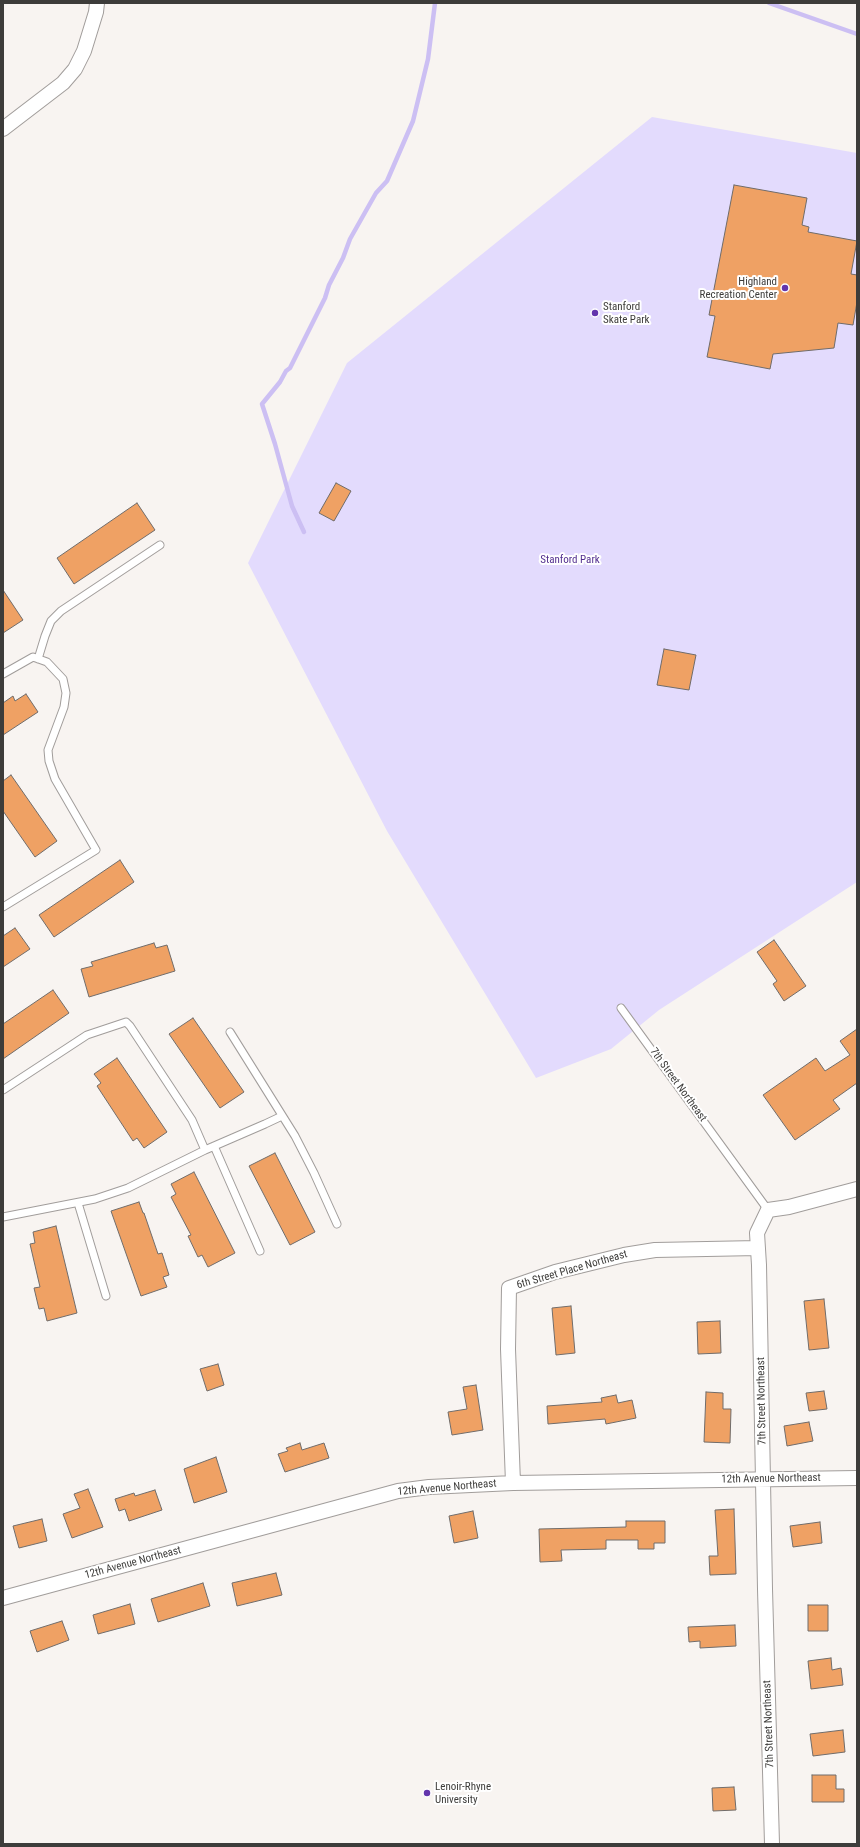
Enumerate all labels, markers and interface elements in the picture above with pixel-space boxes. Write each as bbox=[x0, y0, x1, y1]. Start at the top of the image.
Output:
place label: Highland Recreation Center bbox=[700, 275, 777, 301]
marker: Highland Recreation Center bbox=[780, 283, 790, 293]
place label: Stanford Skate Park bbox=[603, 300, 649, 326]
marker: Stanford Skate Park bbox=[590, 308, 600, 318]
park label: Stanford Park bbox=[540, 553, 600, 567]
street label: 7th Street Northeast bbox=[647, 1046, 709, 1124]
street label: 6th Street Place Northeast bbox=[515, 1248, 629, 1292]
street label: 7th Street Northeast bbox=[755, 1357, 769, 1445]
street label: 12th Avenue Northeast bbox=[721, 1472, 821, 1486]
street label: 12th Avenue Northeast bbox=[397, 1477, 497, 1499]
street label: 12th Avenue Northeast bbox=[83, 1544, 183, 1582]
street label: 7th Street Northeast bbox=[761, 1680, 777, 1768]
place label: Lenoir-Rhyne University bbox=[435, 1780, 491, 1806]
marker: Lenoir-Rhyne University bbox=[422, 1788, 432, 1798]

